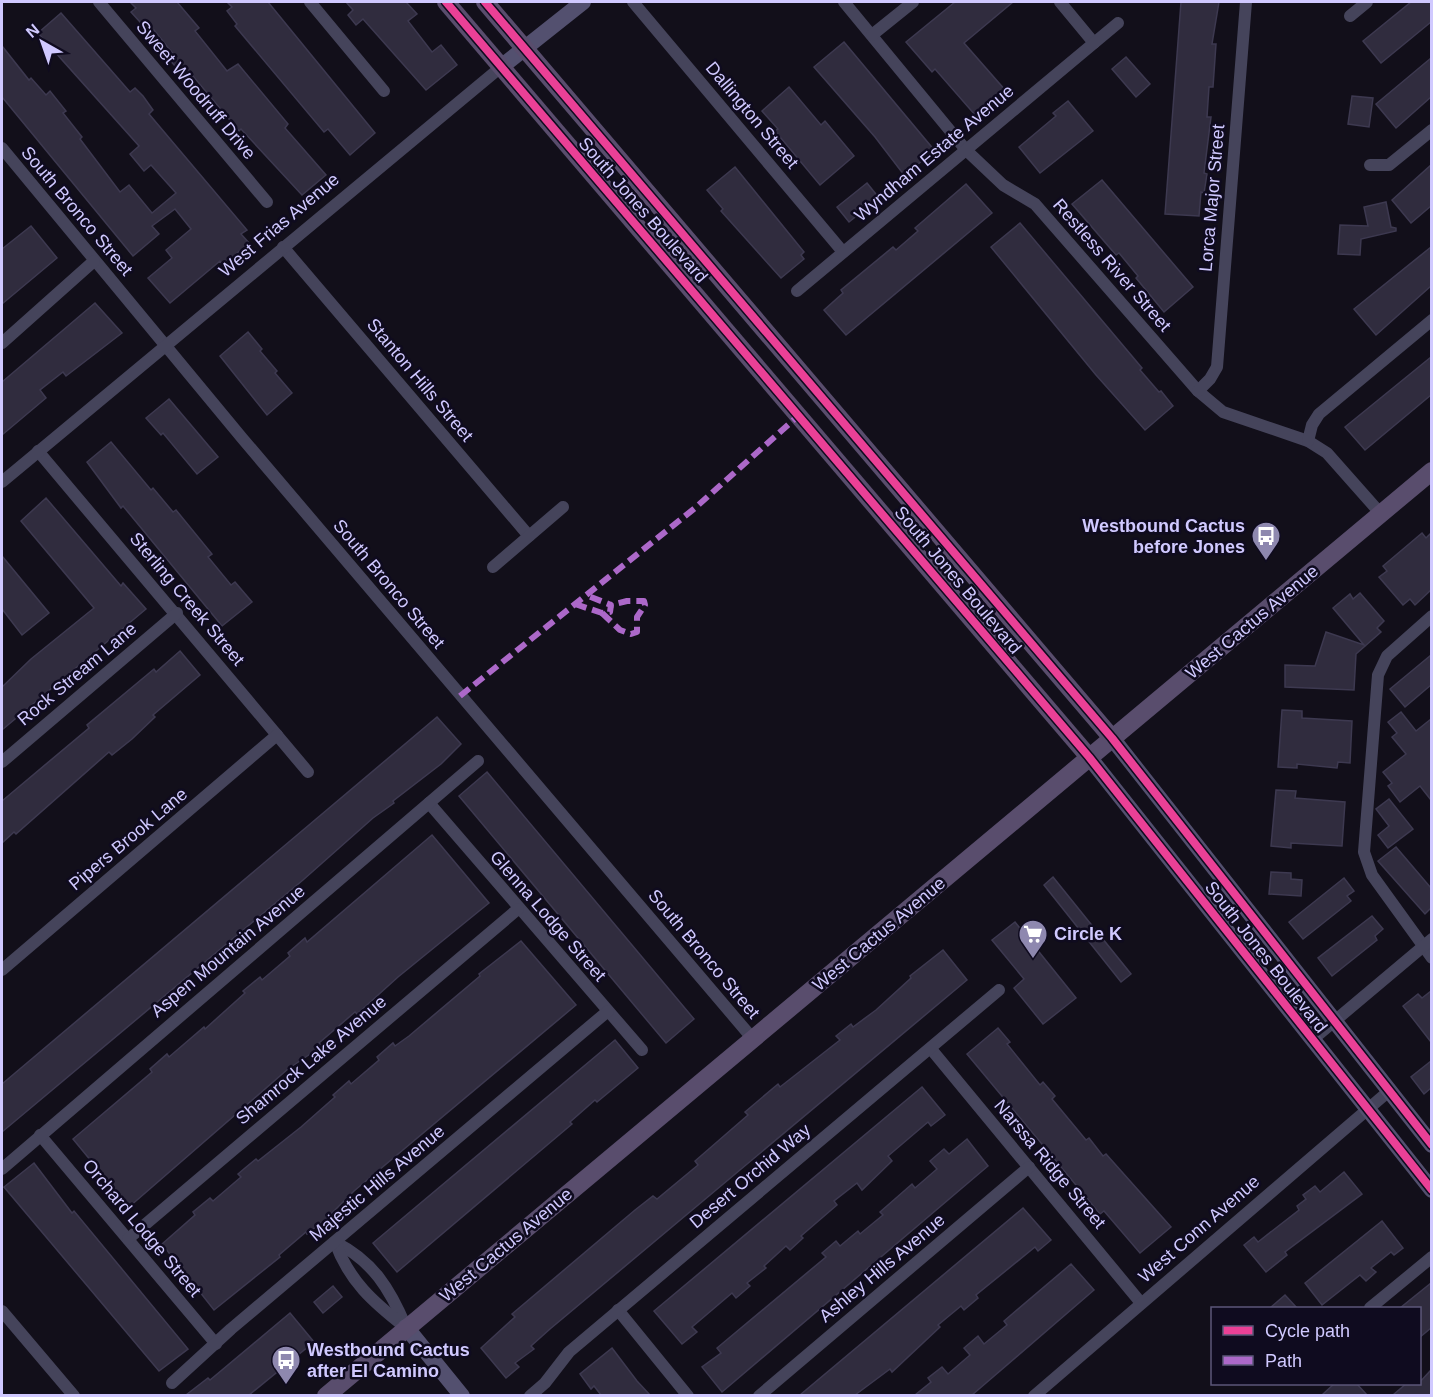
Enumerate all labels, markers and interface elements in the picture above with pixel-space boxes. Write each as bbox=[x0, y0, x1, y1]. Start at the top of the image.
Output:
north arrow bbox=[12, 12, 72, 72]
street label: Sweet Woodruff Drive bbox=[132, 17, 260, 163]
text: N bbox=[23, 21, 43, 41]
street label: Dallington Street bbox=[702, 58, 802, 172]
street label: Wyndham Estate Avenue bbox=[850, 81, 1018, 225]
street label: Lorca Major Street bbox=[1196, 123, 1228, 273]
street label: South Jones Boulevard bbox=[574, 133, 712, 287]
street label: South Bronco Street bbox=[17, 142, 137, 280]
street label: West Frias Avenue bbox=[215, 169, 343, 281]
street label: Restless River Street bbox=[1049, 195, 1175, 335]
street label: Stanton Hills Street bbox=[363, 315, 477, 445]
street label: South Jones Boulevard bbox=[891, 502, 1025, 658]
street label: South Bronco Street bbox=[329, 515, 449, 653]
place label: Westbound Cactus before Jones bbox=[1082, 516, 1245, 557]
bus stop icon: Westbound Cactus before Jones bbox=[1250, 520, 1282, 562]
street label: Sterling Creek Street bbox=[126, 529, 248, 669]
street label: West Cactus Avenue bbox=[1182, 561, 1322, 683]
street label: Rock Stream Lane bbox=[13, 618, 141, 730]
street label: Pipers Brook Lane bbox=[65, 784, 191, 894]
street label: Glenna Lodge Street bbox=[486, 847, 610, 985]
street label: West Cactus Avenue bbox=[809, 873, 949, 995]
street label: South Jones Boulevard bbox=[1201, 878, 1331, 1036]
street label: Aspen Mountain Avenue bbox=[147, 881, 309, 1021]
street label: South Bronco Street bbox=[644, 885, 764, 1023]
supermarket icon: Circle K bbox=[1017, 918, 1049, 960]
place label: Circle K bbox=[1054, 924, 1122, 944]
street label: Shamrock Lake Avenue bbox=[232, 991, 390, 1129]
street label: Narssa Ridge Street bbox=[990, 1095, 1110, 1233]
street label: Desert Orchid Way bbox=[686, 1120, 814, 1232]
street label: Majestic Hills Avenue bbox=[306, 1121, 448, 1245]
street label: Orchard Lodge Street bbox=[79, 1155, 205, 1301]
street label: West Conn Avenue bbox=[1135, 1171, 1263, 1287]
street label: West Cactus Avenue bbox=[436, 1184, 576, 1306]
street label: Ashley Hills Avenue bbox=[815, 1210, 949, 1326]
legend bbox=[1211, 1307, 1421, 1385]
text: Cycle path bbox=[1265, 1321, 1350, 1341]
place label: Westbound Cactus after El Camino bbox=[307, 1340, 470, 1381]
bus stop icon: Westbound Cactus after El Camino bbox=[270, 1344, 302, 1386]
text: Path bbox=[1265, 1351, 1302, 1371]

